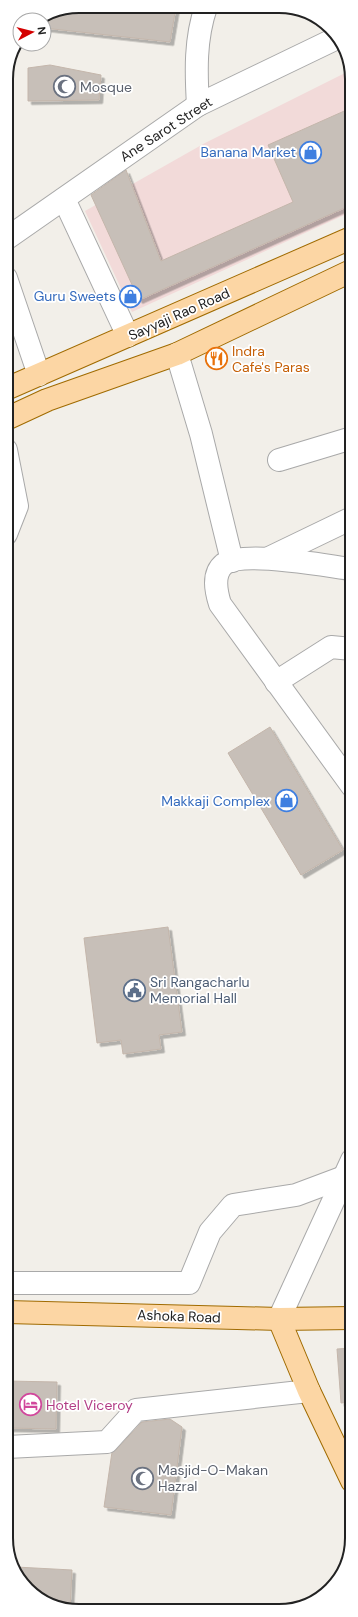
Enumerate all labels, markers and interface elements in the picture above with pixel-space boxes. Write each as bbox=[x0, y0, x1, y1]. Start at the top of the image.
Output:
north arrow bbox=[12, 12, 52, 52]
text: N bbox=[34, 26, 49, 36]
mosque icon: Mosque bbox=[51, 74, 77, 100]
place label: Mosque bbox=[80, 78, 132, 96]
street label: Ane Sarot Street bbox=[116, 92, 216, 166]
shop icon: Banana Market bbox=[298, 139, 324, 165]
place label: Banana Market bbox=[201, 143, 296, 161]
shop icon: Guru Sweets bbox=[118, 283, 144, 309]
street label: Sayyaji Rao Road bbox=[125, 284, 233, 344]
place label: Guru Sweets bbox=[34, 287, 116, 305]
place label: Indra Cafe's Paras bbox=[232, 342, 310, 376]
restaurant icon: Indra Cafe's Paras bbox=[203, 346, 229, 372]
shop icon: Makkaji Complex bbox=[273, 788, 299, 814]
place label: Makkaji Complex bbox=[161, 792, 270, 810]
place label: Sri Rangacharlu Memorial Hall bbox=[150, 973, 250, 1007]
public building icon: Sri Rangacharlu Memorial Hall bbox=[121, 977, 147, 1003]
street label: Ashoka Road bbox=[137, 1306, 221, 1326]
hotel icon: Hotel Viceroy bbox=[18, 1392, 44, 1418]
place label: Hotel Viceroy bbox=[46, 1396, 133, 1414]
place label: Masjid-O-Makan Hazral bbox=[158, 1461, 268, 1495]
mosque icon: Masjid-O-Makan Hazral bbox=[129, 1465, 155, 1491]

